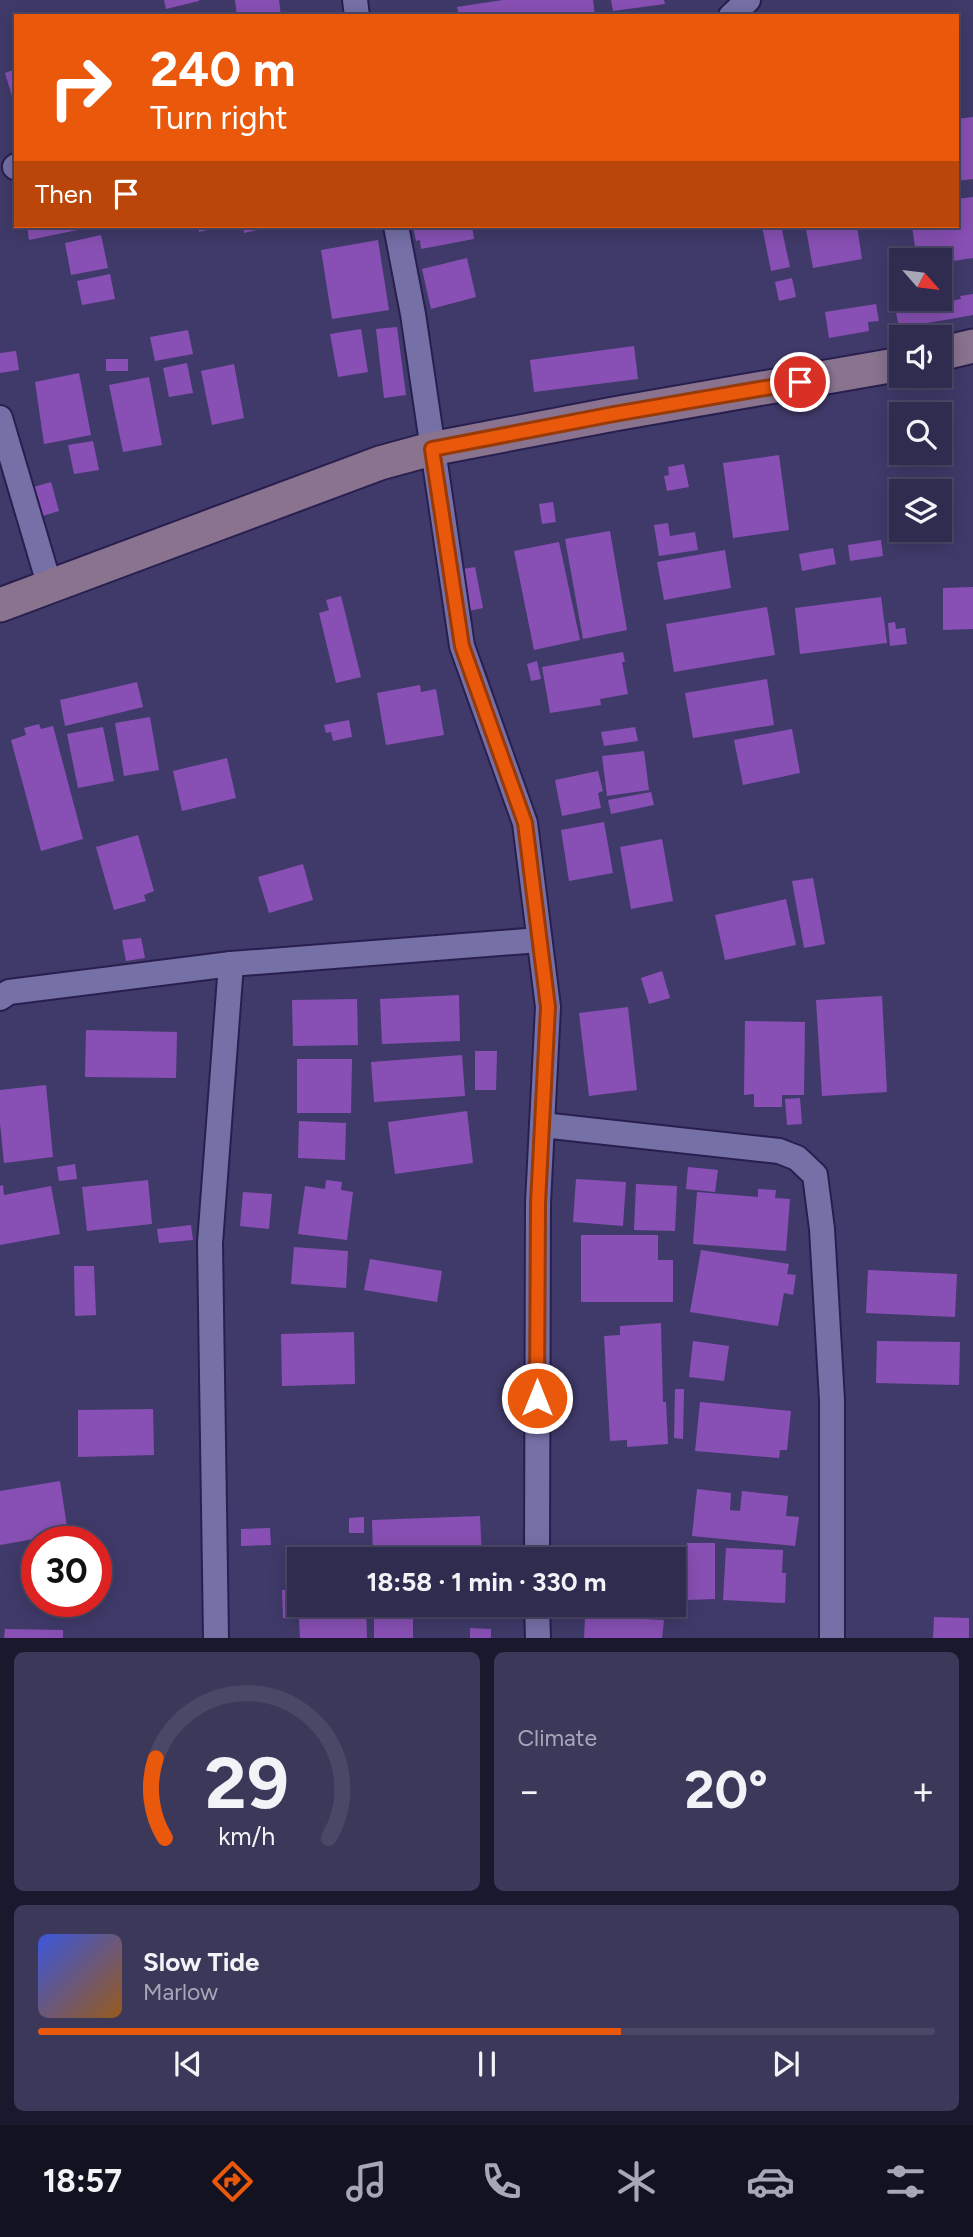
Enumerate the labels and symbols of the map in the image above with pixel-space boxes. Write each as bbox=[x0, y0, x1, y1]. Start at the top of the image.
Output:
north arrow bbox=[889, 248, 952, 312]
pin bbox=[770, 352, 830, 412]
position arrow bbox=[500, 1361, 574, 1435]
speed limit sign: 30 bbox=[21, 1526, 112, 1617]

